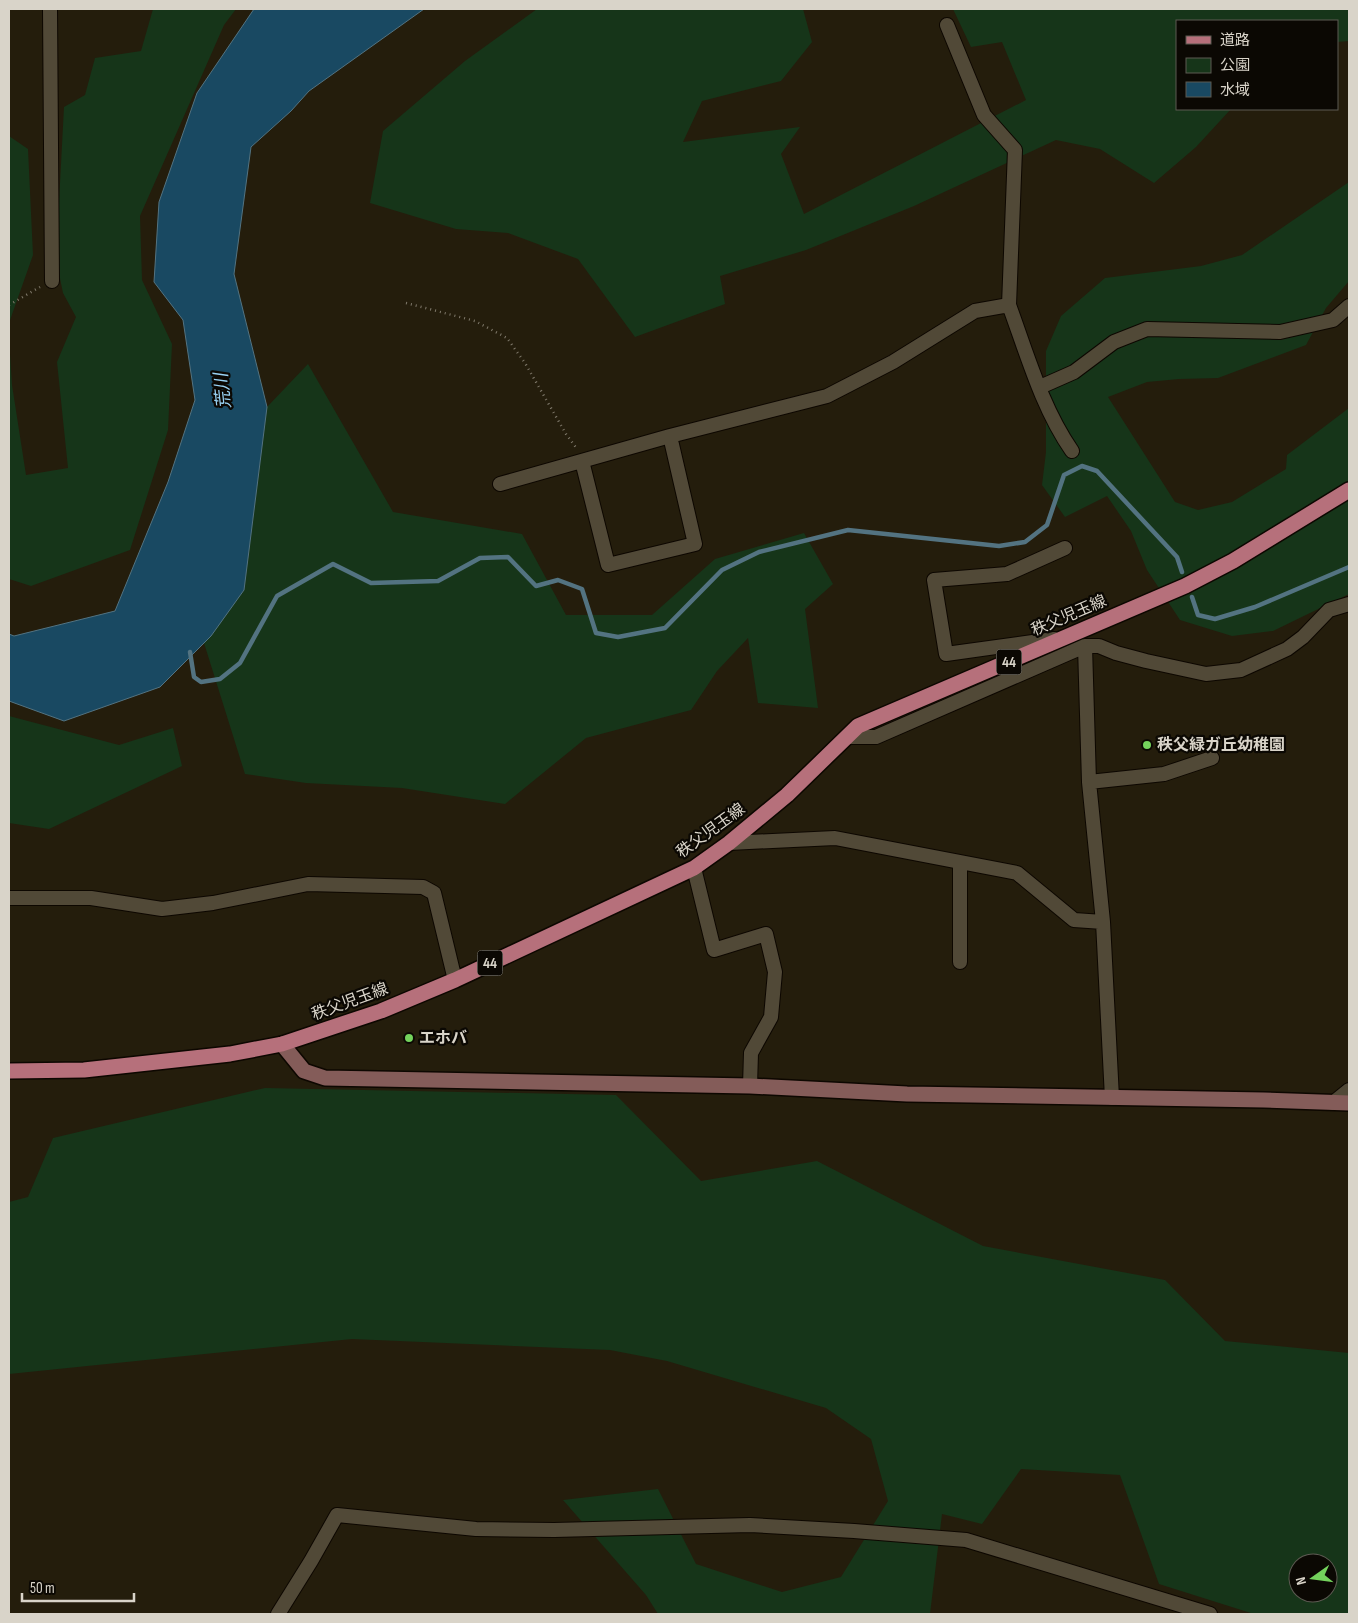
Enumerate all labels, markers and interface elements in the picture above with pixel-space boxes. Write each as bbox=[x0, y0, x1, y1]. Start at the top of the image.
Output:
legend bbox=[1176, 20, 1338, 110]
text: 道路 bbox=[1220, 31, 1250, 50]
text: 公園 bbox=[1220, 56, 1250, 75]
text: 水域 bbox=[1220, 81, 1250, 100]
water label: 荒川 bbox=[210, 370, 235, 410]
street label: 秩父児玉線 bbox=[1028, 592, 1110, 640]
road number: 44 bbox=[996, 650, 1022, 674]
place label: 秩父緑ガ丘幼稚園 bbox=[1157, 736, 1285, 755]
marker: 秩父緑ガ丘幼稚園 bbox=[1141, 739, 1153, 751]
street label: 秩父児玉線 bbox=[673, 800, 749, 862]
road number: 44 bbox=[478, 950, 502, 976]
street label: 秩父児玉線 bbox=[309, 979, 391, 1025]
place label: エホバ bbox=[419, 1029, 467, 1048]
marker: エホバ bbox=[403, 1032, 415, 1044]
north arrow bbox=[1288, 1553, 1338, 1603]
scale bar bbox=[22, 1570, 135, 1602]
text: N bbox=[1292, 1575, 1310, 1587]
text: 50 m bbox=[30, 1579, 55, 1598]

